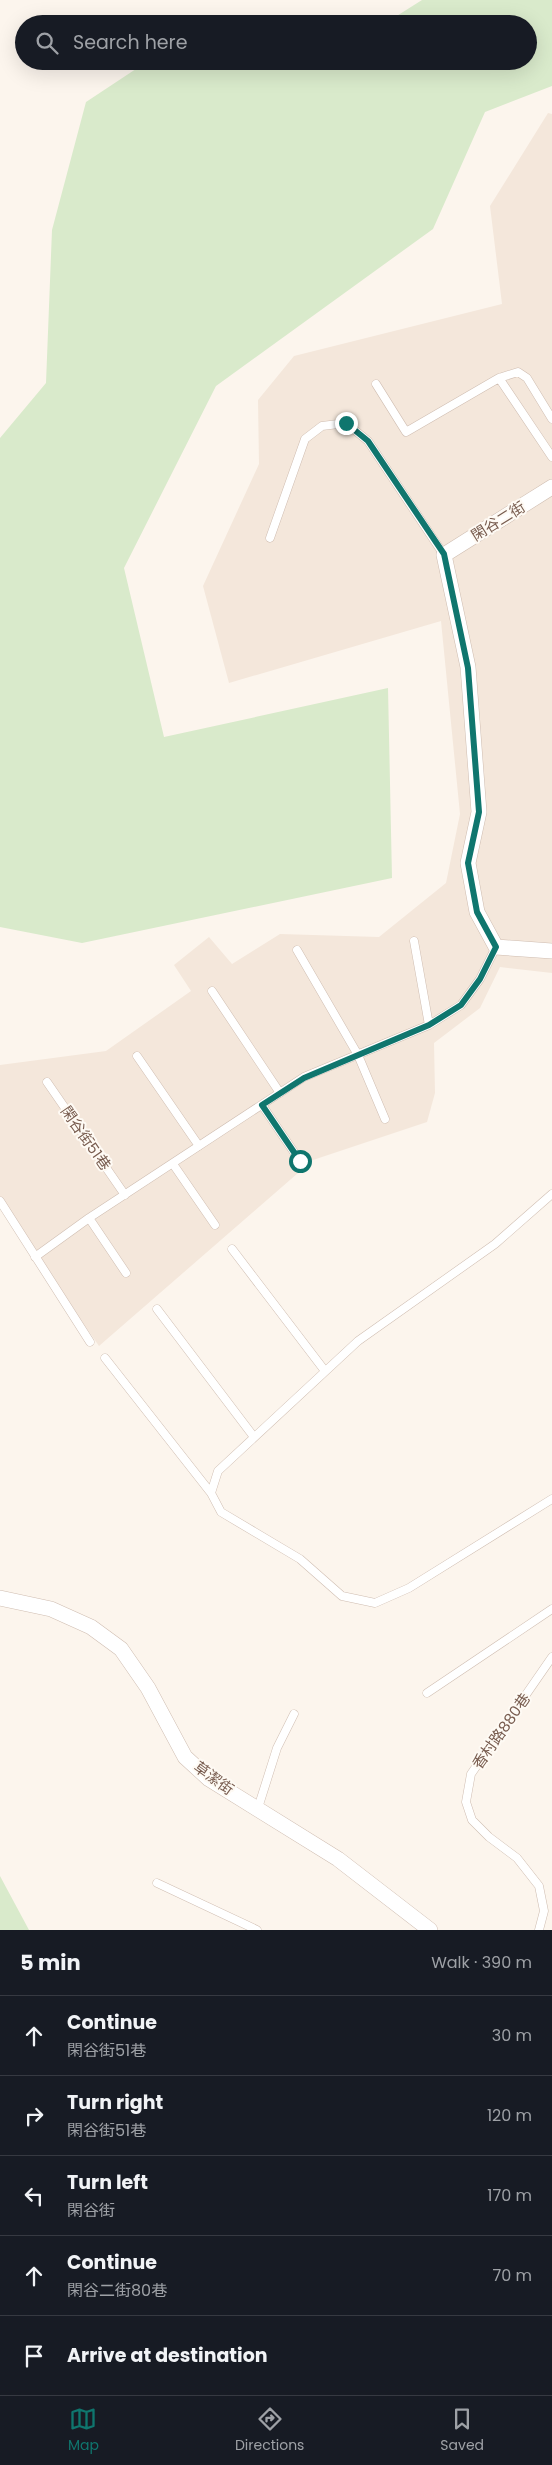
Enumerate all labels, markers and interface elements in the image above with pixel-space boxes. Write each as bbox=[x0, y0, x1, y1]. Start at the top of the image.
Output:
search box bbox=[15, 15, 537, 70]
icon: search bbox=[33, 29, 61, 57]
text: Search here bbox=[73, 29, 187, 56]
route end bbox=[335, 412, 358, 435]
street label: 閑谷二街 bbox=[467, 496, 529, 546]
street label: 閑谷街51巷 bbox=[56, 1102, 116, 1174]
route start bbox=[289, 1150, 312, 1173]
street label: 香村路880巷 bbox=[467, 1689, 535, 1773]
street label: 草潔街 bbox=[190, 1756, 238, 1800]
text: 5 min bbox=[20, 1948, 81, 1977]
text: Walk · 390 m bbox=[431, 1951, 532, 1974]
text: Continue bbox=[67, 2009, 157, 2036]
icon: ahead bbox=[20, 2022, 48, 2050]
text: 30 m bbox=[492, 2024, 532, 2047]
text: 閑谷街51巷 bbox=[67, 2039, 146, 2062]
text: Turn right bbox=[67, 2089, 163, 2116]
icon: right bbox=[20, 2102, 48, 2130]
text: 120 m bbox=[487, 2104, 532, 2127]
text: 閑谷街51巷 bbox=[67, 2119, 146, 2142]
text: Turn left bbox=[67, 2169, 148, 2196]
icon: left bbox=[20, 2182, 48, 2210]
text: 170 m bbox=[487, 2184, 532, 2207]
text: 閑谷街 bbox=[67, 2199, 115, 2222]
text: Continue bbox=[67, 2249, 157, 2276]
icon: ahead bbox=[20, 2262, 48, 2290]
text: 70 m bbox=[492, 2264, 532, 2287]
text: 閑谷二街80巷 bbox=[67, 2279, 167, 2302]
icon: arrive bbox=[20, 2342, 48, 2370]
text: Arrive at destination bbox=[67, 2342, 268, 2369]
tab: Map bbox=[68, 2405, 99, 2456]
tab: Directions bbox=[235, 2405, 304, 2456]
tab: Saved bbox=[440, 2405, 484, 2456]

